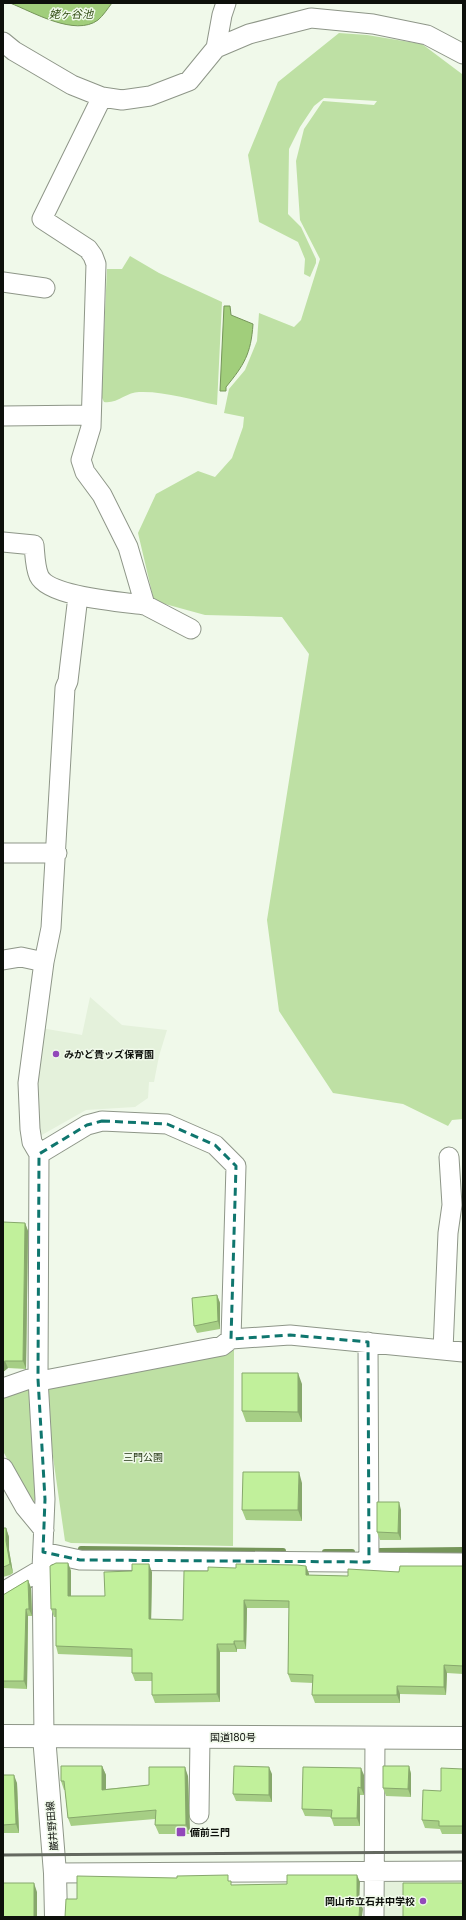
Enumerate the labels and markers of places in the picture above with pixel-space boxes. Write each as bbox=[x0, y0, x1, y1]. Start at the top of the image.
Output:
place label: みかど貴ッズ保育園 bbox=[64, 1047, 154, 1062]
marker: みかど貴ッズ保育園 bbox=[51, 1049, 61, 1059]
place label: 備前三門 bbox=[189, 1825, 230, 1840]
marker: 備前三門 bbox=[175, 1826, 187, 1838]
place label: 岡山市立石井中学校 bbox=[325, 1894, 415, 1909]
marker: 岡山市立石井中学校 bbox=[418, 1896, 428, 1906]

